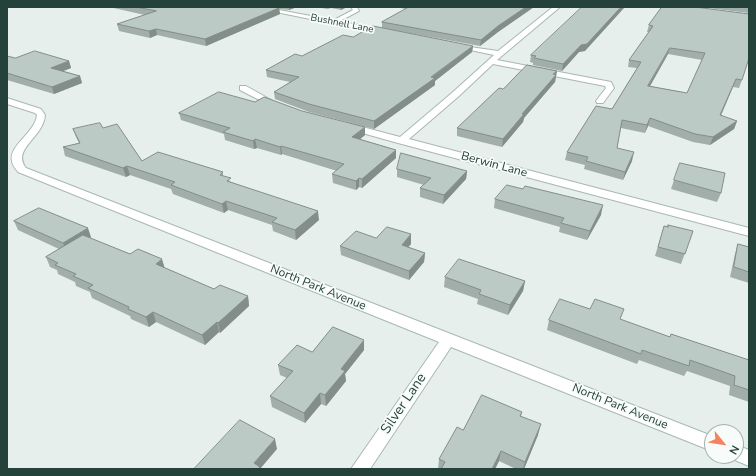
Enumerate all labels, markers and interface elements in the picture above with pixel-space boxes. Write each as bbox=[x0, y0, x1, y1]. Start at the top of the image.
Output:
street label: Bushnell Lane bbox=[309, 12, 375, 36]
street label: Berwin Lane bbox=[459, 149, 529, 181]
street label: North Park Avenue bbox=[268, 262, 368, 314]
street label: Silver Lane bbox=[378, 371, 430, 437]
street label: North Park Avenue bbox=[570, 381, 670, 433]
north arrow bbox=[704, 424, 744, 464]
text: N bbox=[725, 442, 743, 457]

